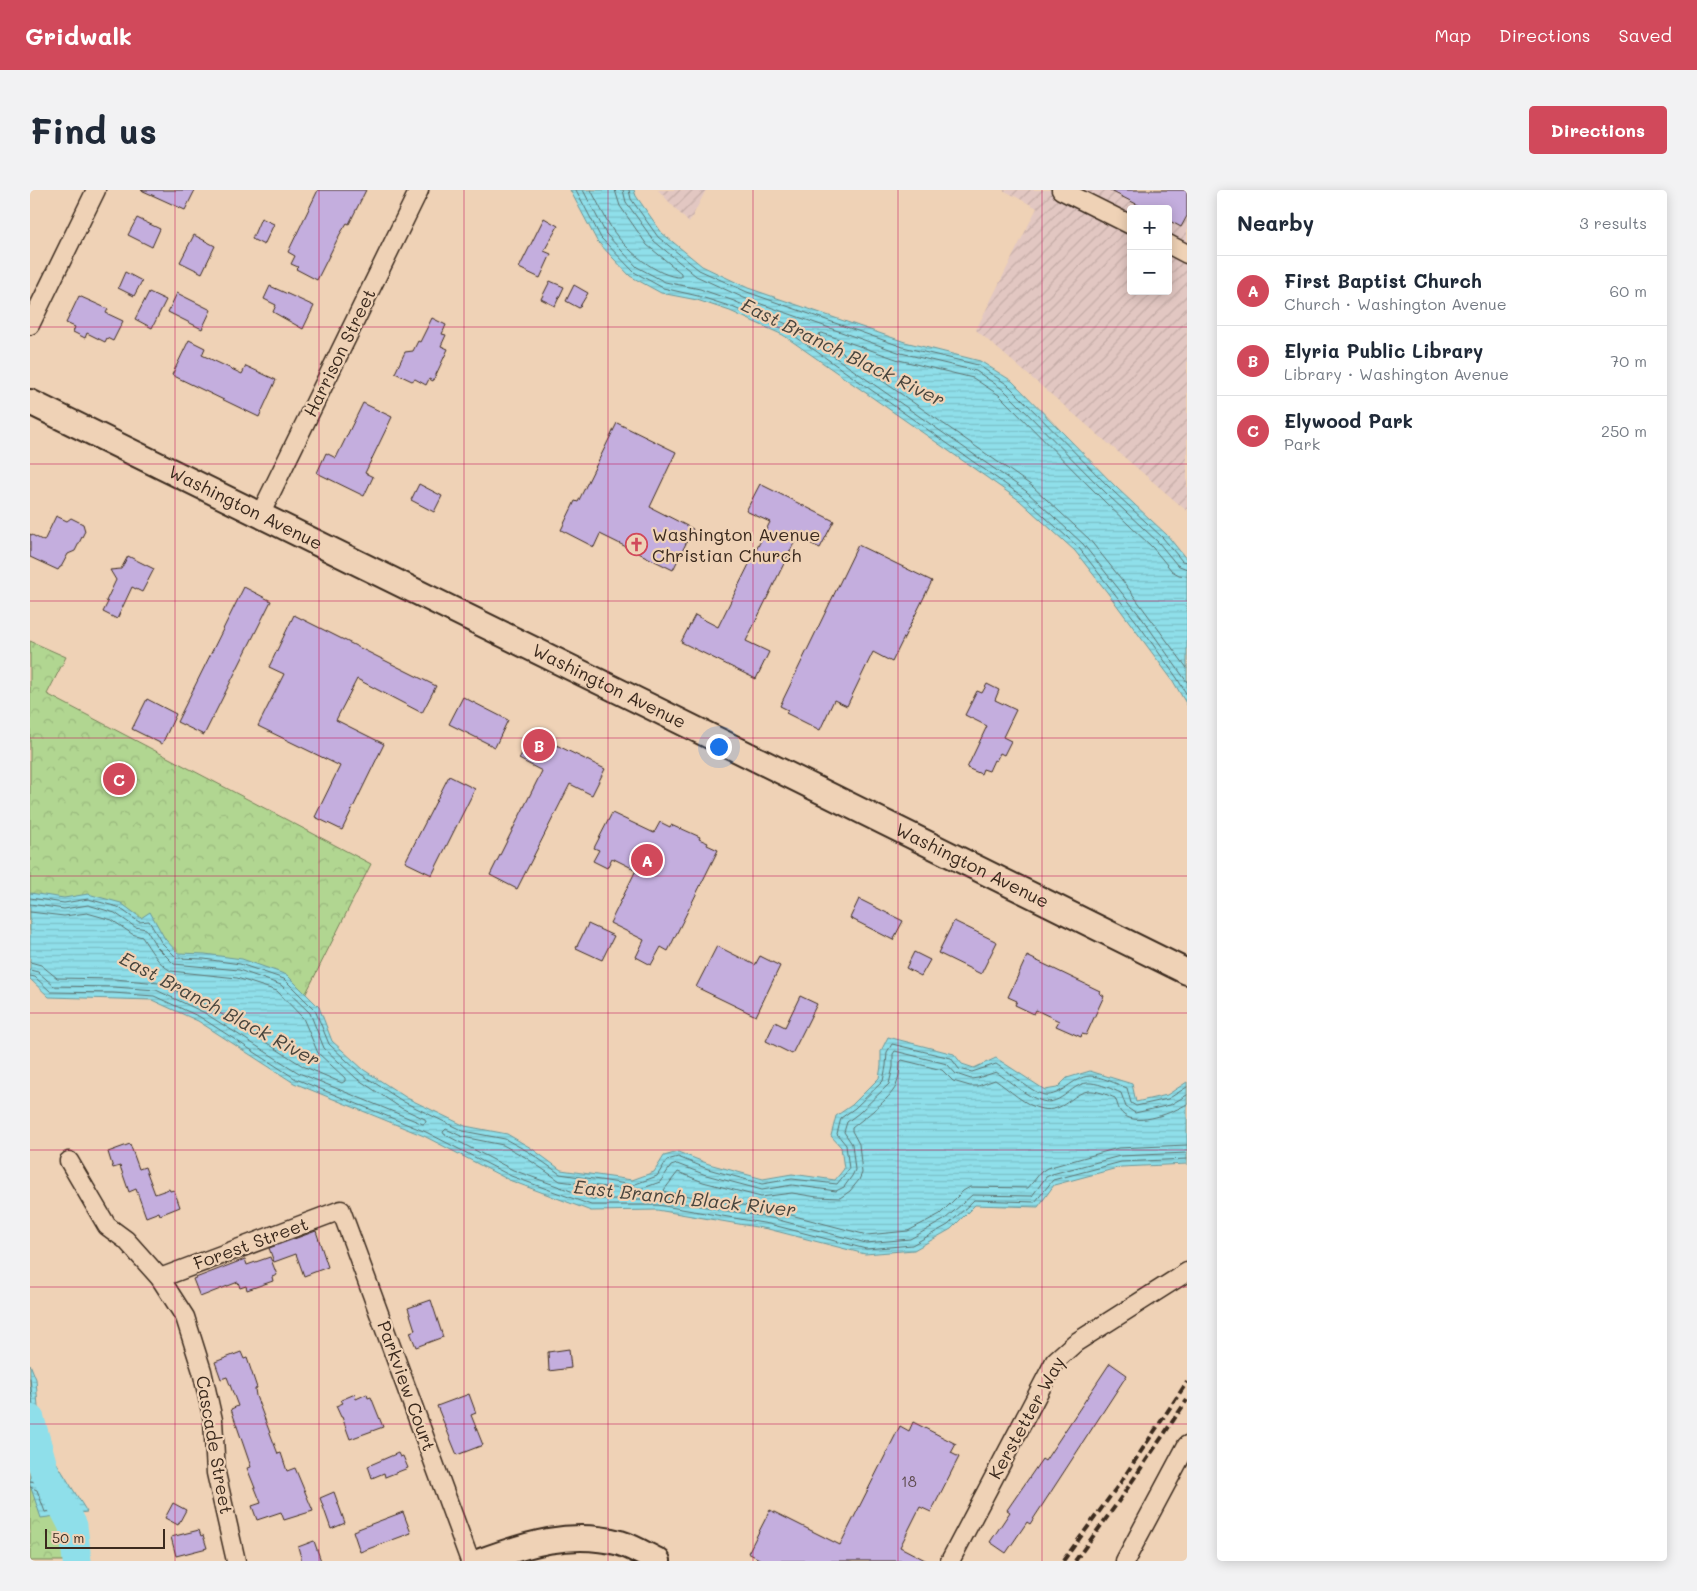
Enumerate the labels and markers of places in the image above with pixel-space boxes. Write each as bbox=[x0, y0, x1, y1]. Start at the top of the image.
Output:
place label: Washington Avenue Christian Church bbox=[652, 522, 820, 567]
church icon: Washington Avenue Christian Church bbox=[624, 533, 648, 557]
pin: B bbox=[523, 726, 555, 764]
pin: C bbox=[103, 760, 135, 798]
pin: A bbox=[631, 841, 663, 879]

